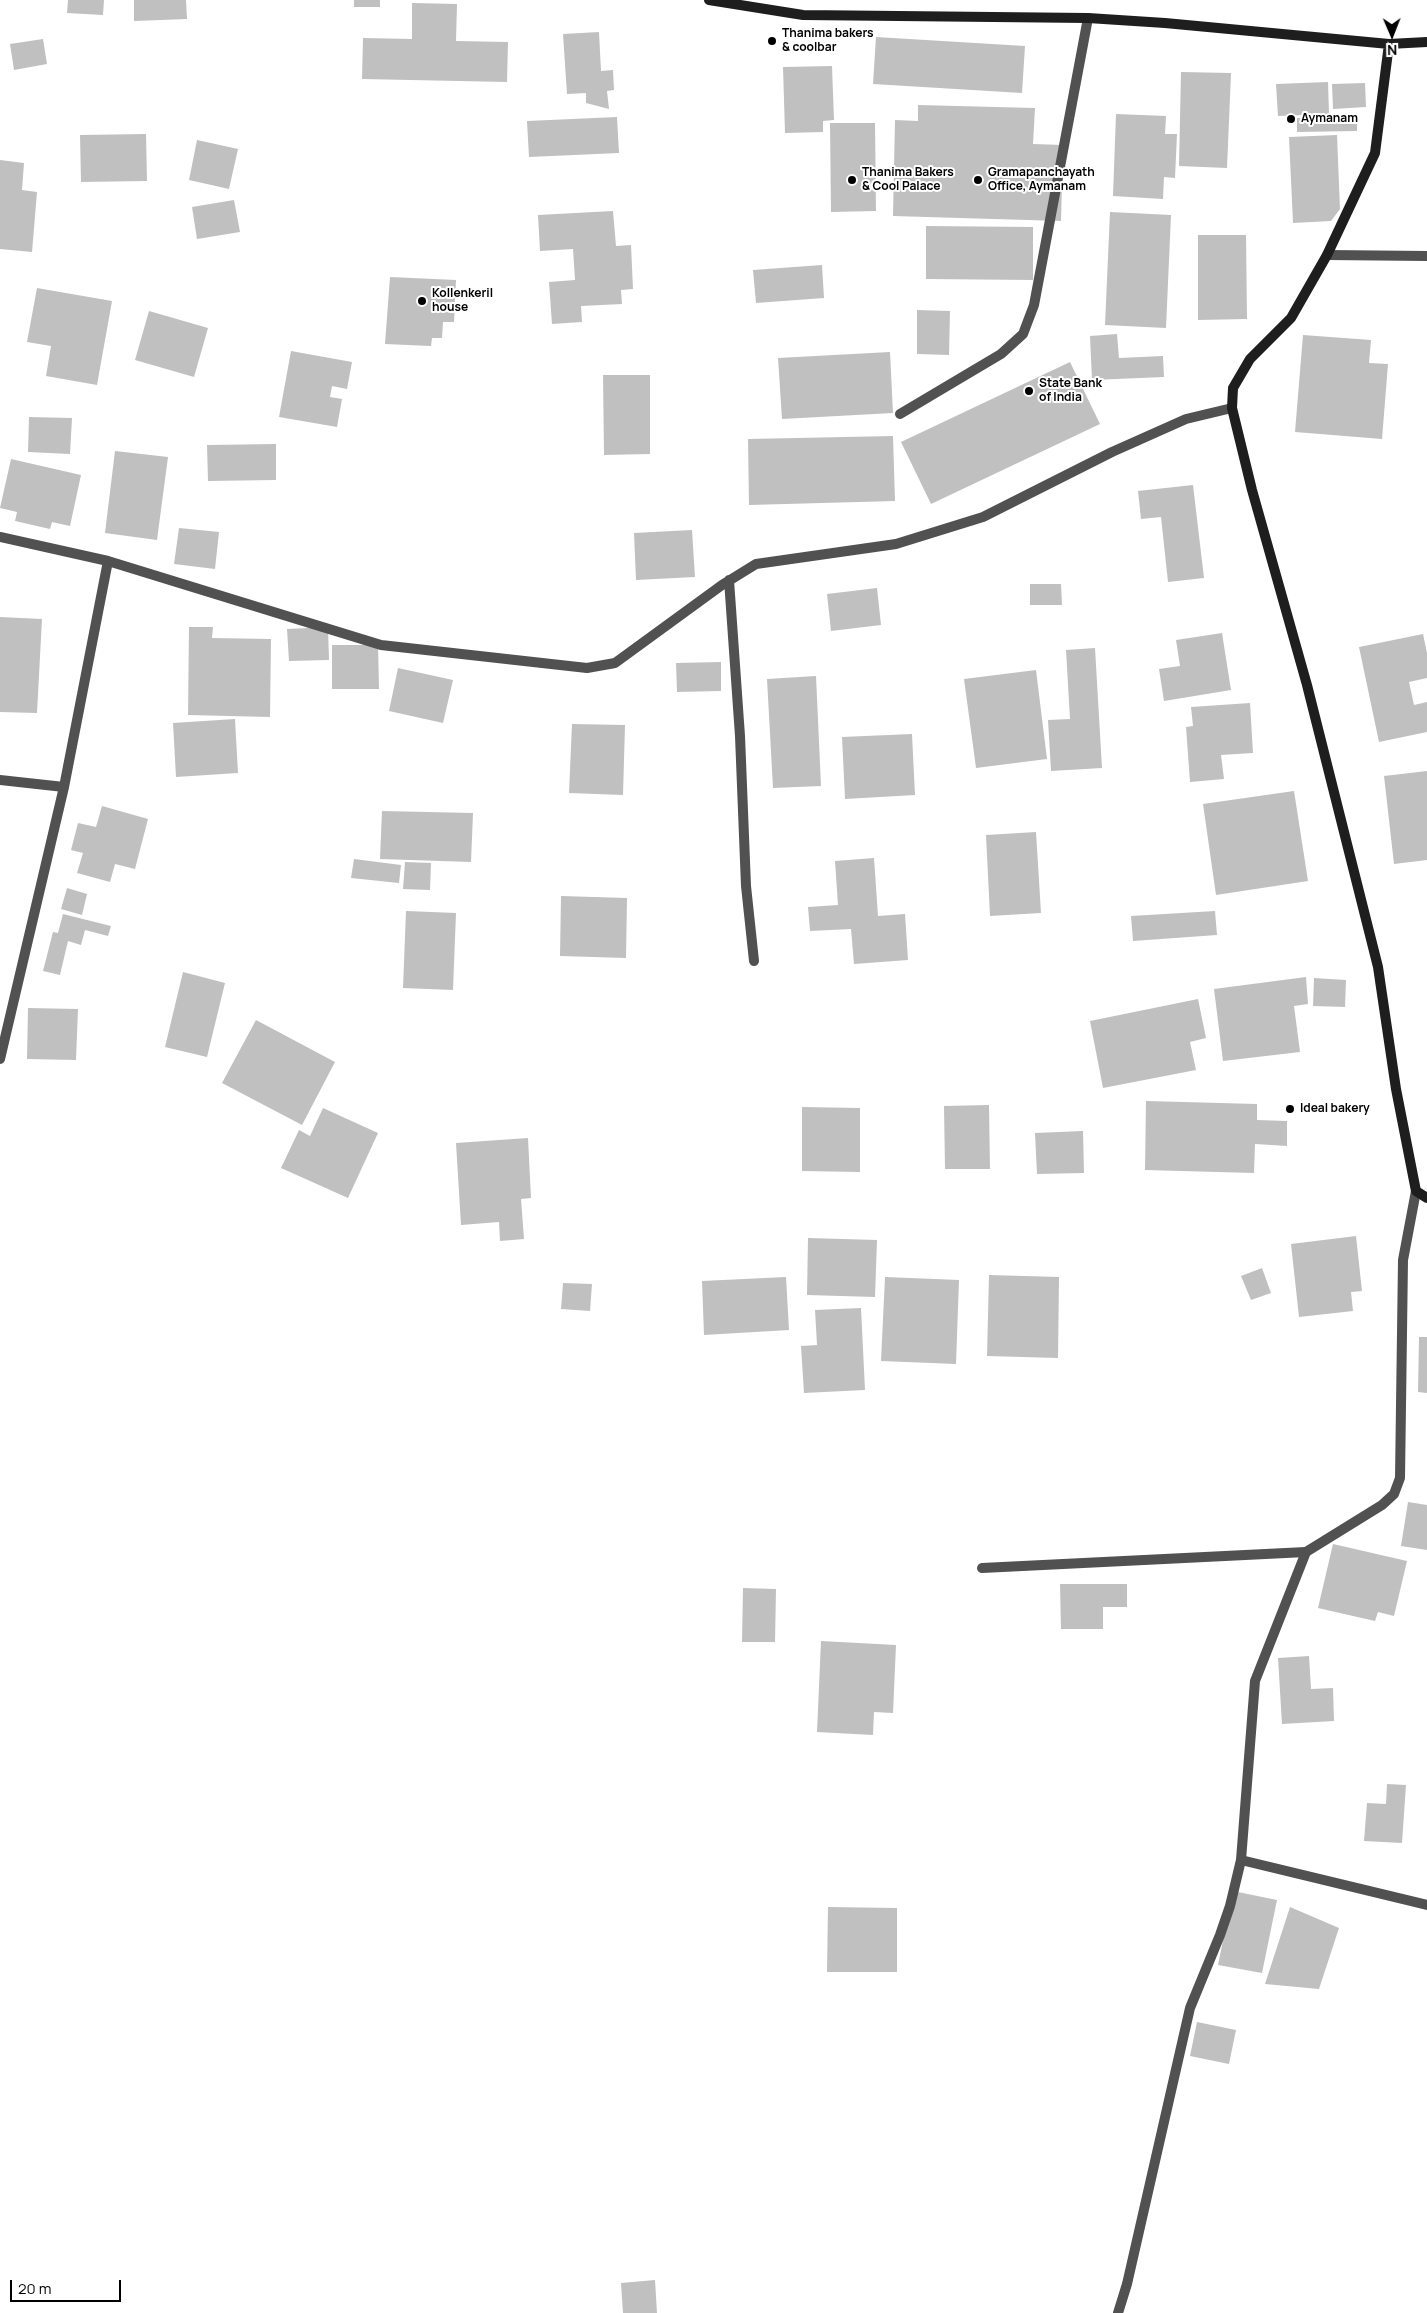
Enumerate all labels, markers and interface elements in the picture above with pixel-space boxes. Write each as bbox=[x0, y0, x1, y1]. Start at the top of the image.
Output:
north arrow bbox=[1367, 10, 1417, 60]
place label: Thanima bakers & coolbar bbox=[782, 27, 874, 55]
marker: Thanima bakers & coolbar bbox=[766, 35, 778, 47]
text: N bbox=[1387, 41, 1397, 60]
place label: Aymanam bbox=[1301, 112, 1358, 126]
marker: Aymanam bbox=[1285, 113, 1297, 125]
place label: Thanima Bakers & Cool Palace bbox=[862, 166, 954, 194]
place label: Gramapanchayath Office, Aymanam bbox=[988, 166, 1095, 194]
marker: Thanima Bakers & Cool Palace bbox=[846, 174, 858, 186]
marker: Gramapanchayath Office, Aymanam bbox=[972, 174, 984, 186]
place label: Kollenkeril house bbox=[432, 287, 493, 315]
marker: Kollenkeril house bbox=[416, 295, 428, 307]
place label: State Bank of India bbox=[1039, 377, 1102, 405]
marker: State Bank of India bbox=[1023, 385, 1035, 397]
place label: Ideal bakery bbox=[1300, 1102, 1370, 1116]
marker: Ideal bakery bbox=[1284, 1103, 1296, 1115]
scale bar bbox=[12, 2270, 124, 2302]
text: 20 m bbox=[18, 2278, 51, 2299]

